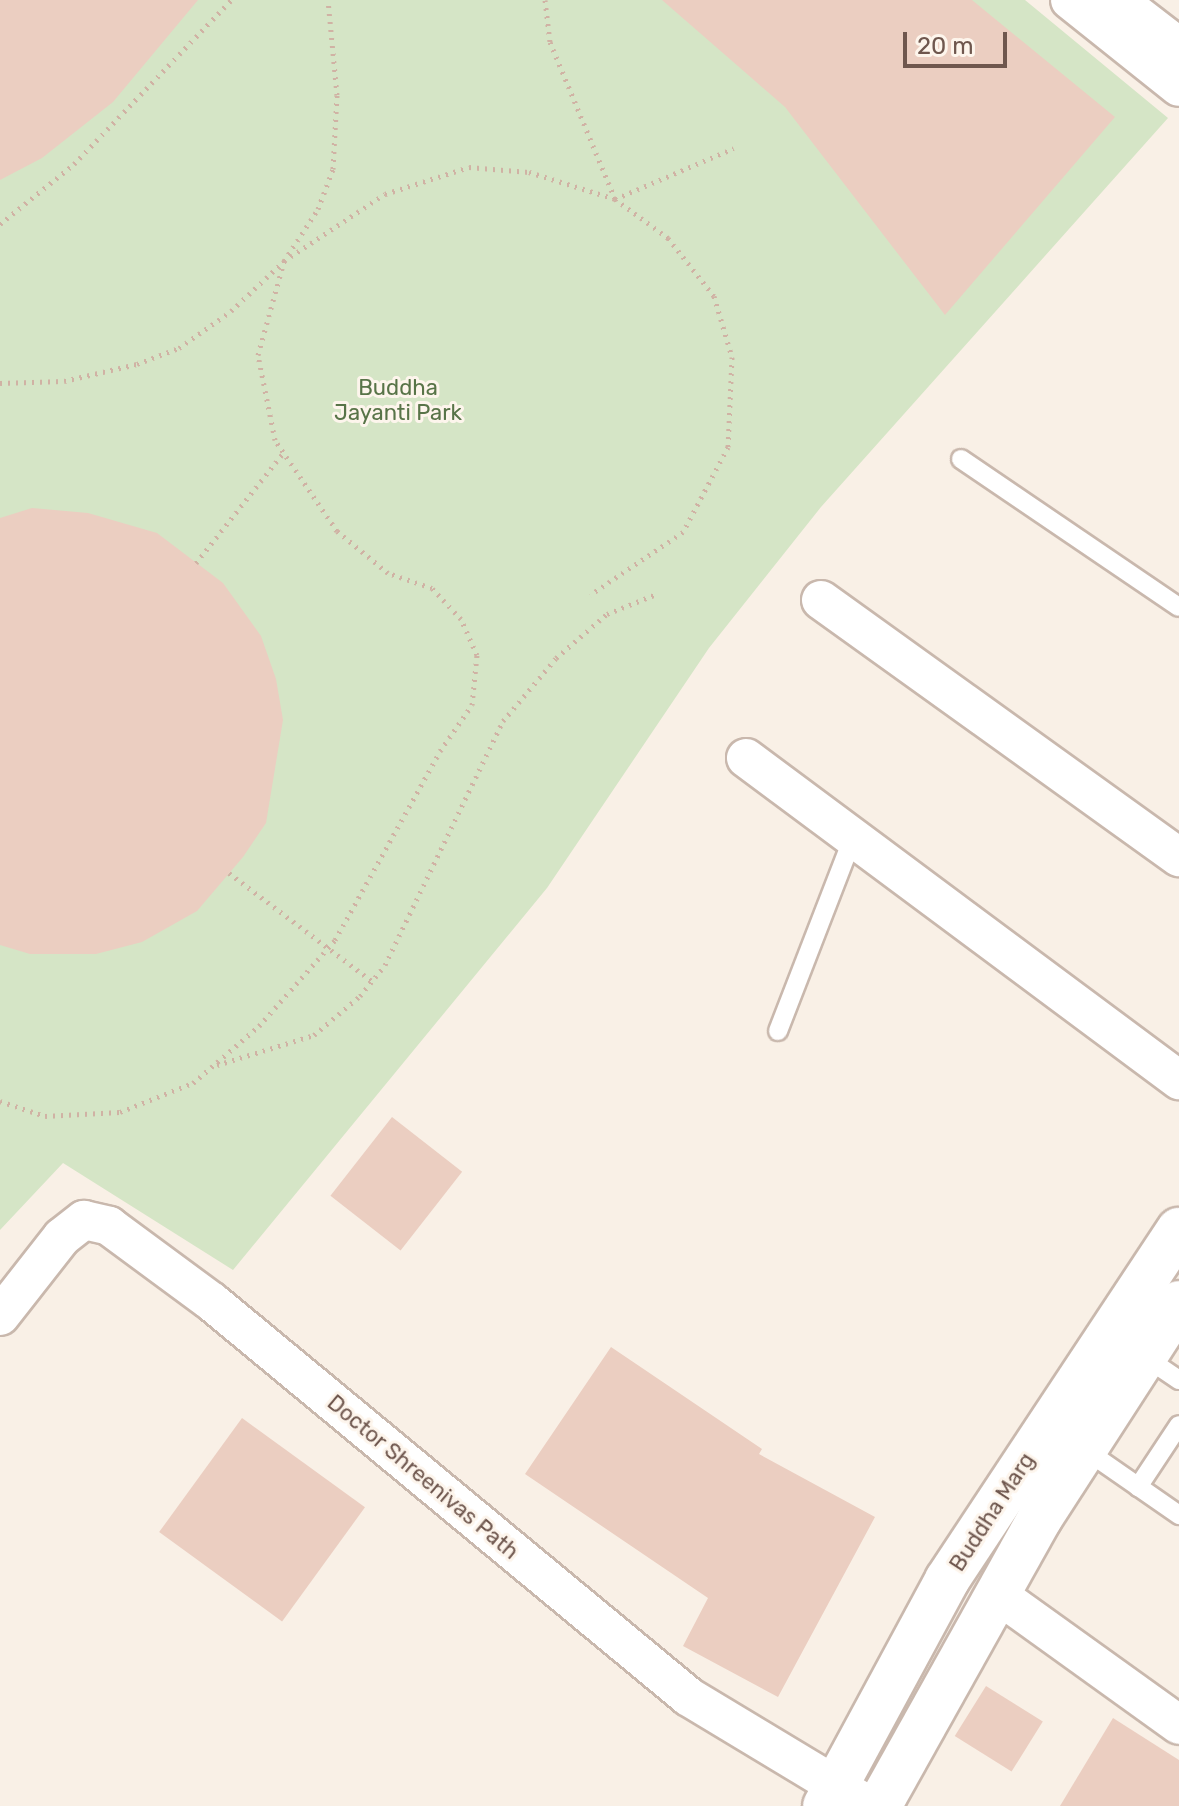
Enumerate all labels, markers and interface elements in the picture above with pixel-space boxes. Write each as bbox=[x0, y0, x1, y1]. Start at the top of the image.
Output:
scale bar bbox=[907, 16, 1011, 66]
text: 20 m bbox=[917, 32, 974, 60]
park label: Buddha Jayanti Park bbox=[334, 374, 462, 426]
street label: Doctor Shreenivas Path bbox=[322, 1389, 524, 1565]
street label: Buddha Marg bbox=[944, 1448, 1040, 1576]

